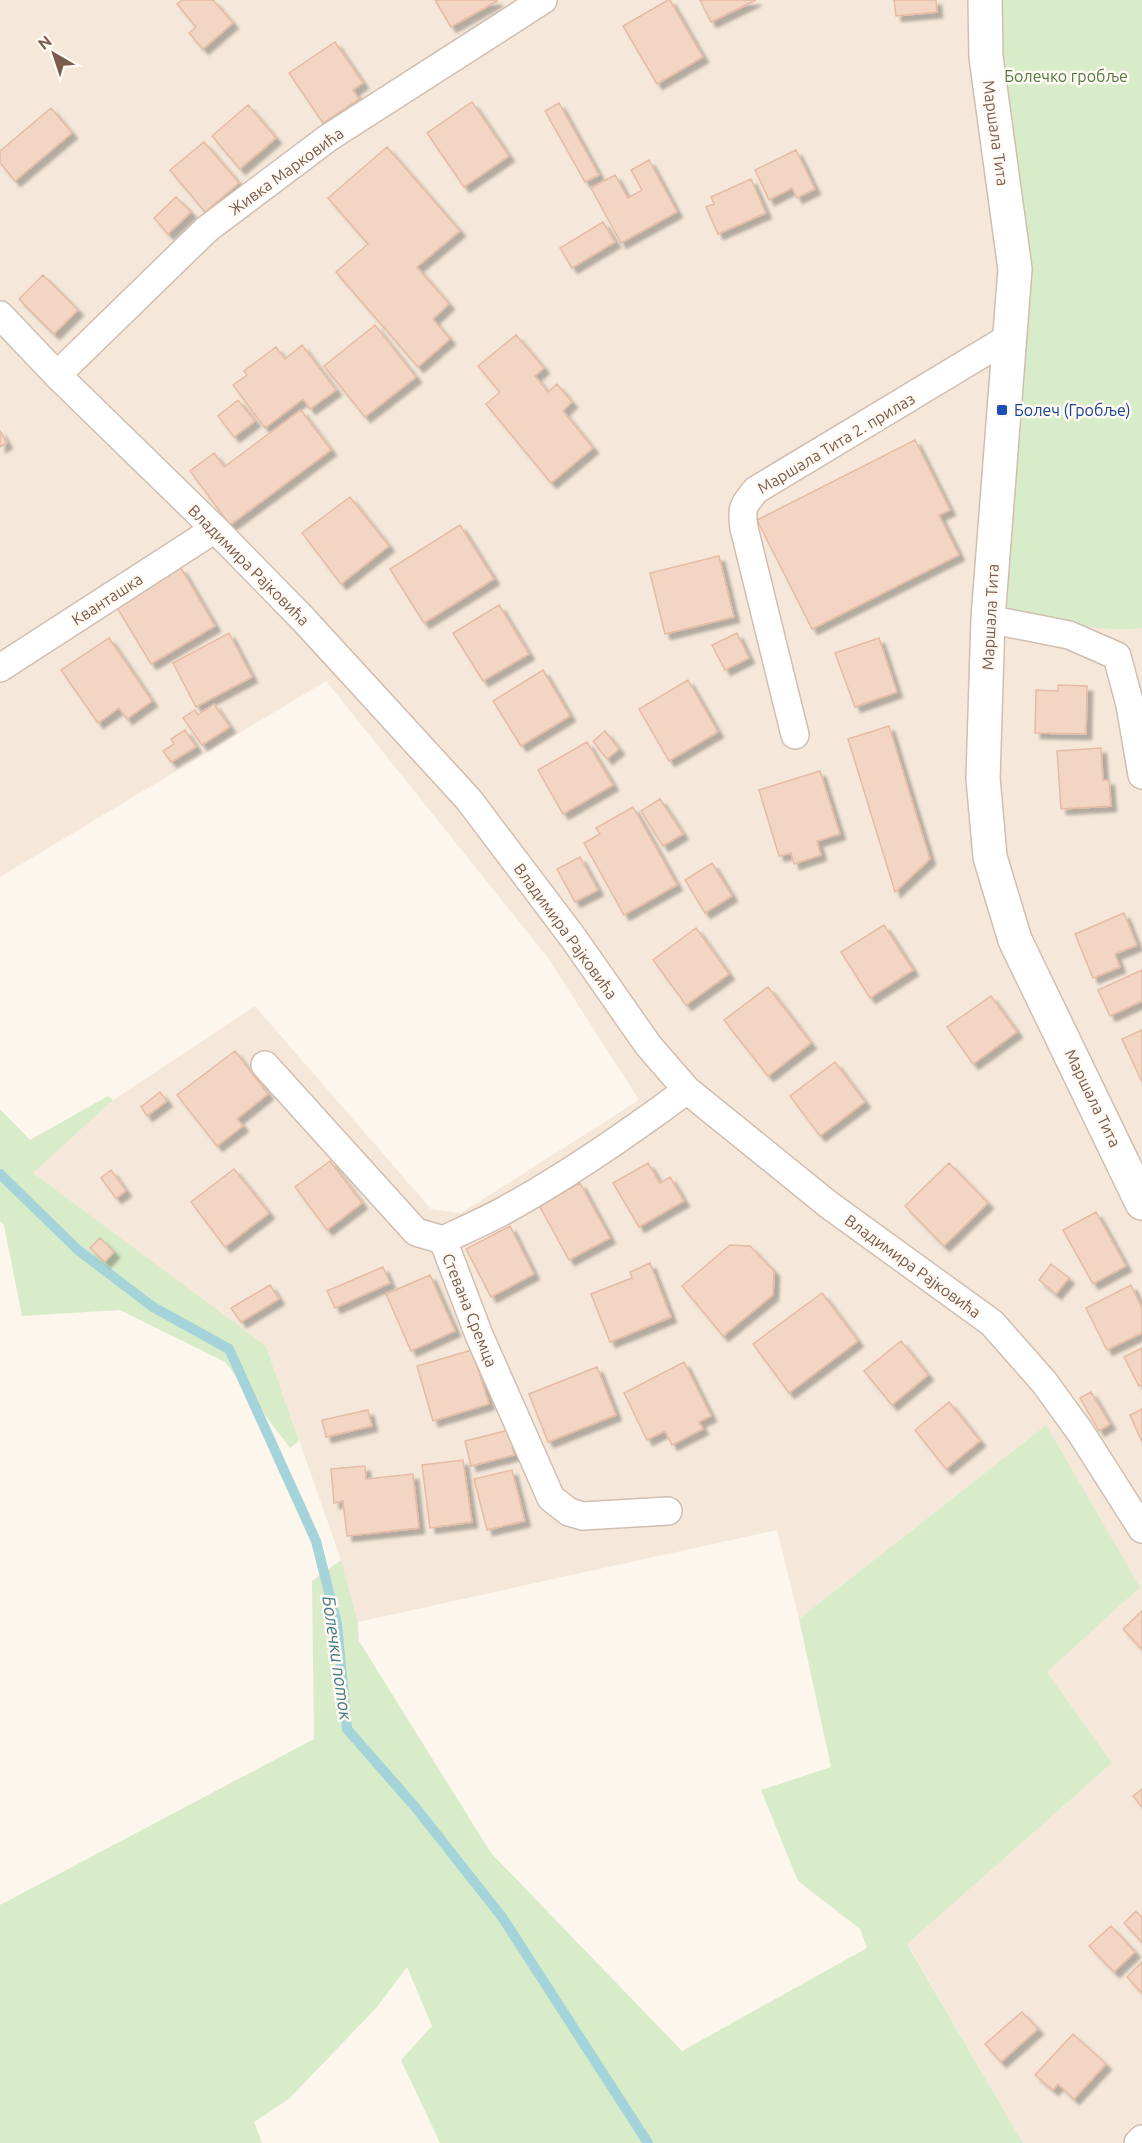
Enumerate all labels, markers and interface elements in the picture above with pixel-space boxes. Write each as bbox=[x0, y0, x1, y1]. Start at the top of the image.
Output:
north arrow bbox=[24, 24, 84, 84]
text: N bbox=[34, 32, 55, 53]
park label: Болечко гробље bbox=[1004, 67, 1128, 85]
street label: Маршала Тита bbox=[980, 79, 1012, 187]
street label: Живка Марковића bbox=[225, 124, 347, 218]
street label: Маршала Тита 2. прилаз bbox=[754, 389, 918, 497]
place label: Болеч (Гробље) bbox=[1014, 401, 1130, 420]
marker: Болеч (Гробље) bbox=[995, 403, 1009, 417]
street label: Владимира Рајковића bbox=[185, 501, 313, 629]
street label: Маршала Тита bbox=[978, 563, 1002, 671]
street label: Кванташка bbox=[68, 569, 146, 629]
street label: Владимира Рајковића bbox=[511, 860, 621, 1002]
street label: Маршала Тита bbox=[1062, 1046, 1124, 1150]
street label: Владимира Рајковића bbox=[842, 1211, 984, 1321]
street label: Стевана Сремца bbox=[439, 1251, 501, 1369]
water label: Болечки поток bbox=[319, 1594, 357, 1722]

